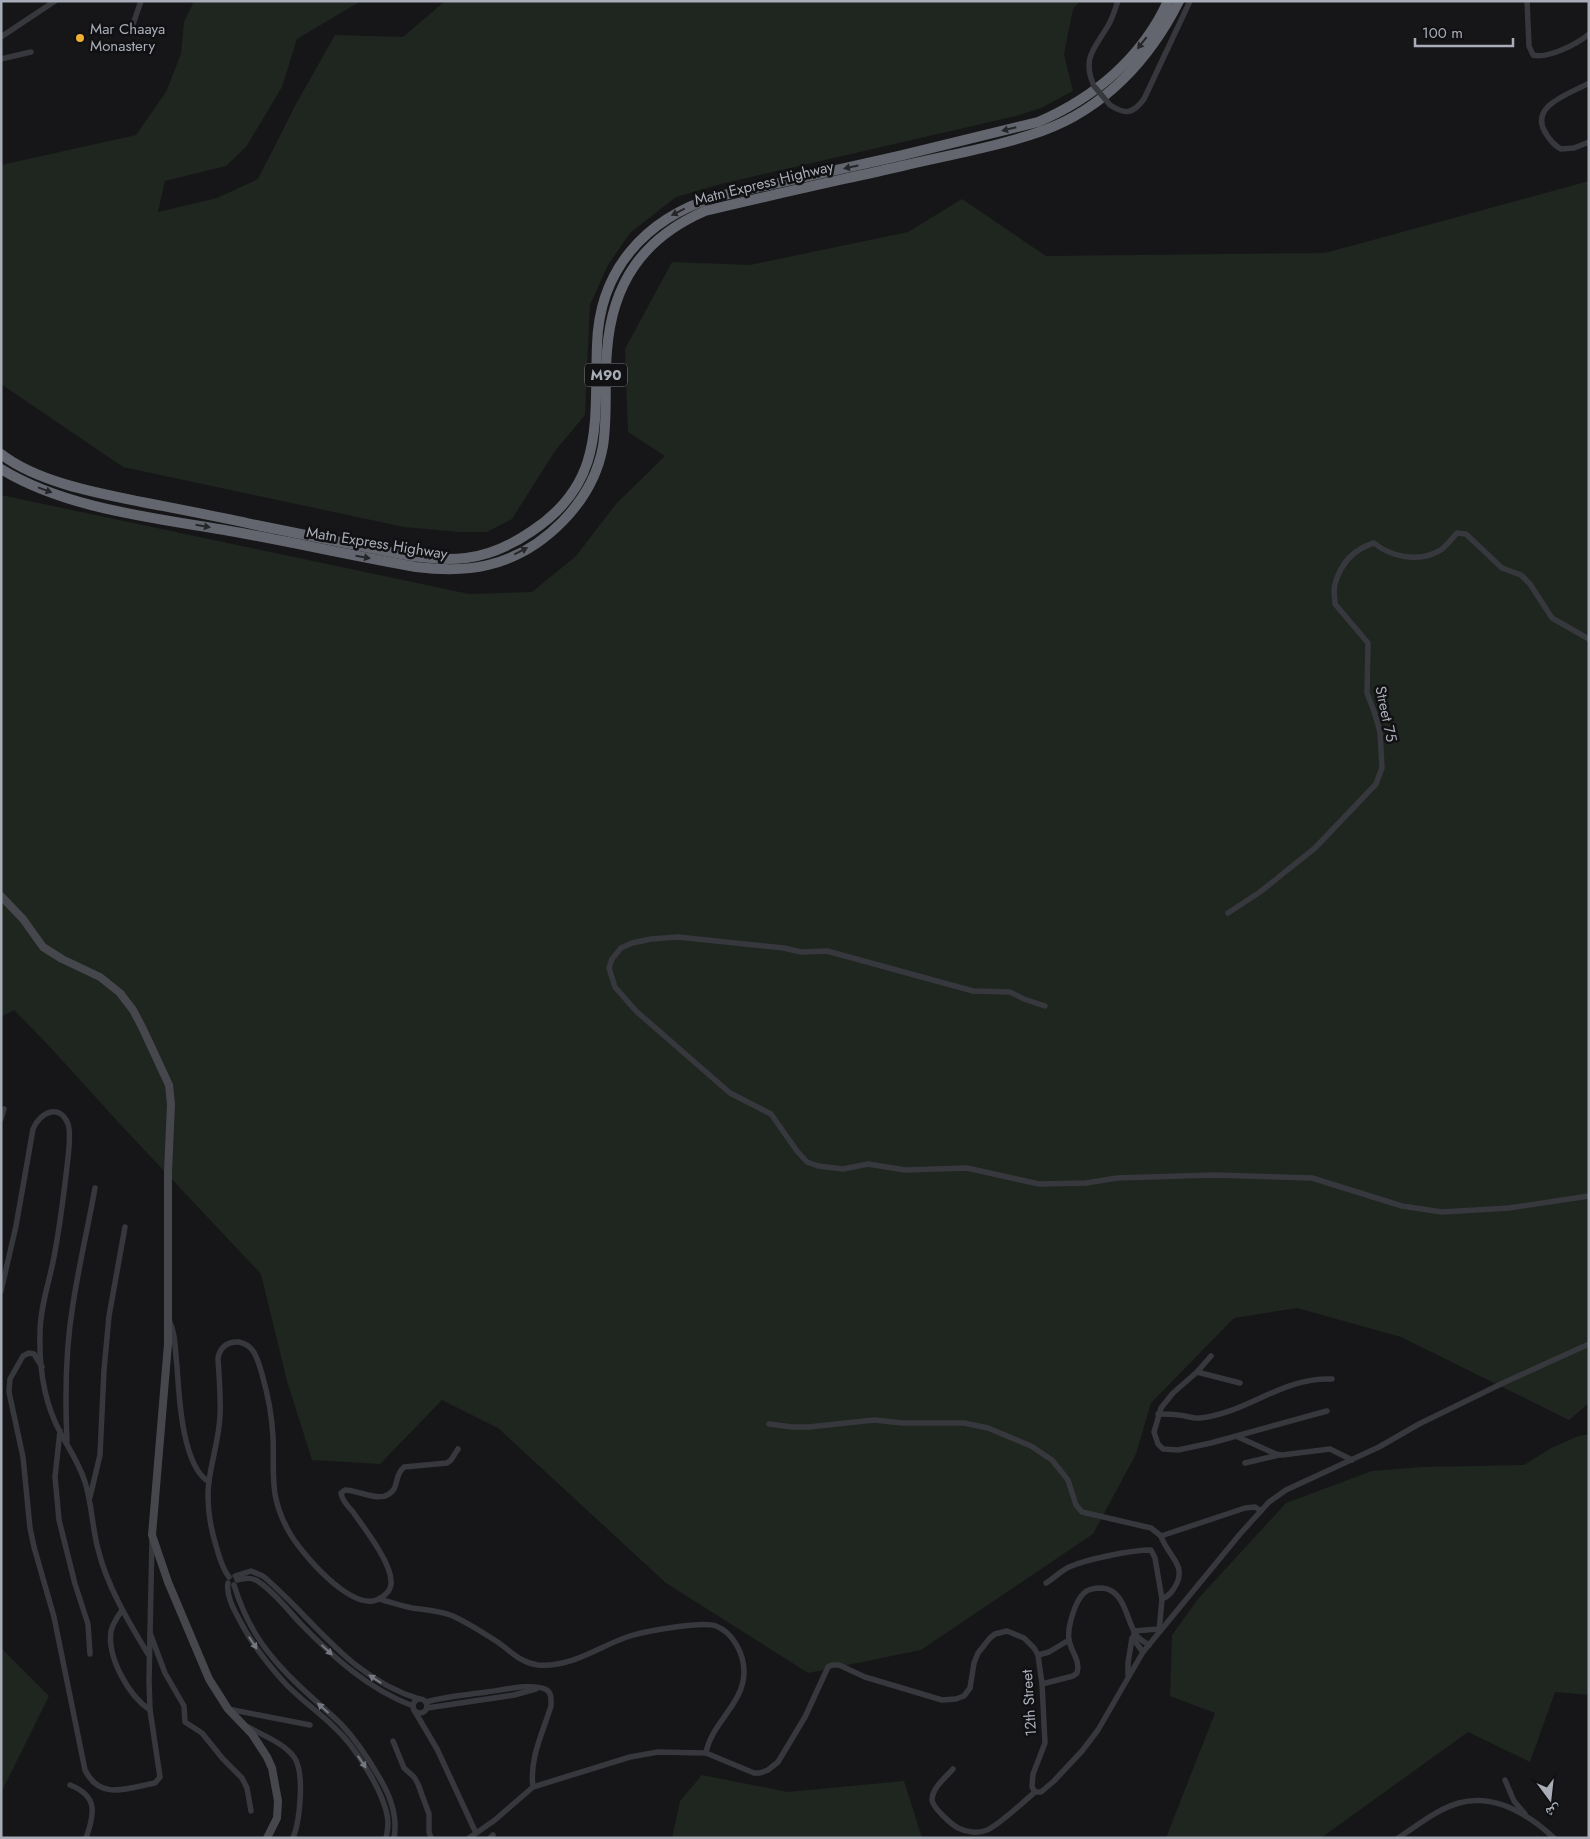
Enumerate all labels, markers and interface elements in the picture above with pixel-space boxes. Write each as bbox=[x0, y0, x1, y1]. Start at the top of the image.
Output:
scale bar bbox=[1415, 15, 1512, 47]
place label: Mar Chaaya Monastery bbox=[90, 18, 165, 57]
text: 100 m bbox=[1422, 22, 1463, 44]
marker: Mar Chaaya Monastery bbox=[74, 32, 86, 44]
one-way arrow bbox=[1137, 36, 1148, 49]
one-way arrow bbox=[1002, 125, 1017, 133]
street label: Matn Express Highway bbox=[692, 155, 836, 211]
one-way arrow bbox=[844, 163, 859, 171]
one-way arrow bbox=[670, 208, 685, 216]
road number: M90 bbox=[585, 364, 627, 386]
one-way arrow bbox=[38, 486, 53, 494]
street label: Matn Express Highway bbox=[305, 521, 450, 565]
one-way arrow bbox=[196, 523, 212, 531]
one-way arrow bbox=[514, 547, 528, 555]
one-way arrow bbox=[355, 554, 371, 562]
street label: Street 75 bbox=[1369, 684, 1403, 744]
one-way arrow bbox=[248, 1636, 258, 1649]
one-way arrow bbox=[320, 1644, 332, 1656]
street label: 12th Street bbox=[1016, 1668, 1042, 1737]
one-way arrow bbox=[368, 1674, 382, 1683]
one-way arrow bbox=[317, 1702, 330, 1713]
one-way arrow bbox=[357, 1755, 367, 1769]
north arrow bbox=[1525, 1774, 1575, 1824]
text: ش bbox=[1543, 1800, 1563, 1823]

